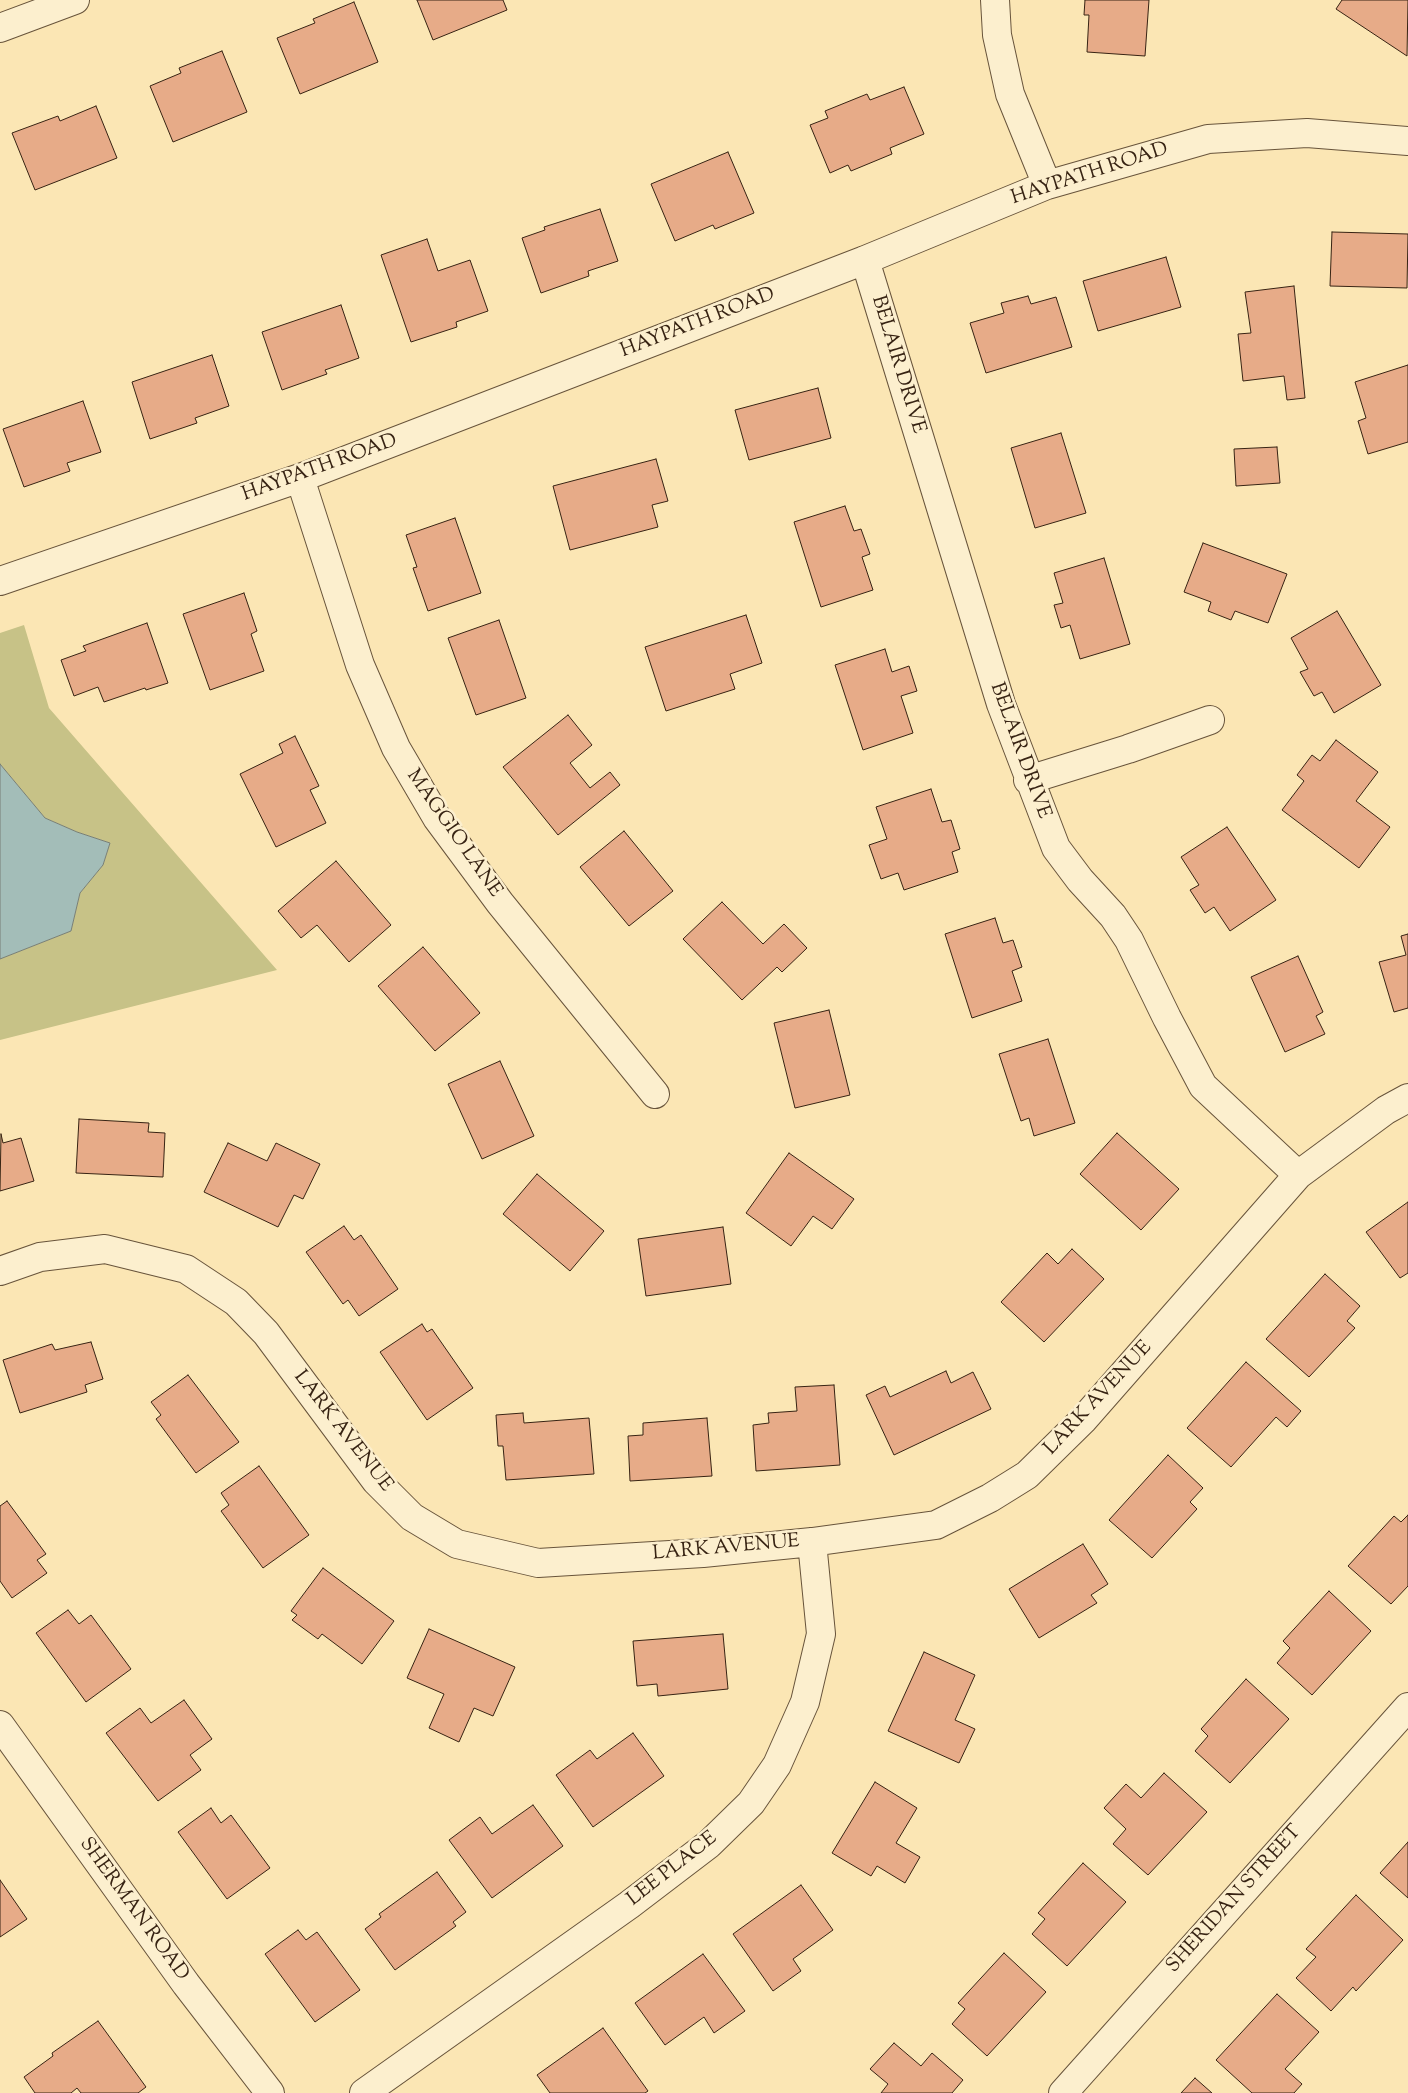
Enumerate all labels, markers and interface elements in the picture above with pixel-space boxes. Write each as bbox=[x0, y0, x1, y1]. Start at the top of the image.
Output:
street label: HAYPATH ROAD bbox=[1009, 138, 1171, 212]
street label: HAYPATH ROAD bbox=[617, 284, 779, 364]
street label: BELAIR DRIVE bbox=[865, 293, 929, 437]
street label: HAYPATH ROAD bbox=[239, 430, 401, 508]
street label: BELAIR DRIVE bbox=[983, 680, 1055, 822]
street label: MAGGIO LANE bbox=[400, 765, 506, 903]
street label: LARK AVENUE bbox=[1040, 1337, 1158, 1461]
street label: LARK AVENUE bbox=[287, 1367, 397, 1497]
street label: LARK AVENUE bbox=[652, 1531, 800, 1567]
street label: SHERIDAN STREET bbox=[1162, 1821, 1308, 1979]
street label: LEE PLACE bbox=[623, 1828, 723, 1912]
street label: SHERMAN ROAD bbox=[73, 1834, 193, 1986]

